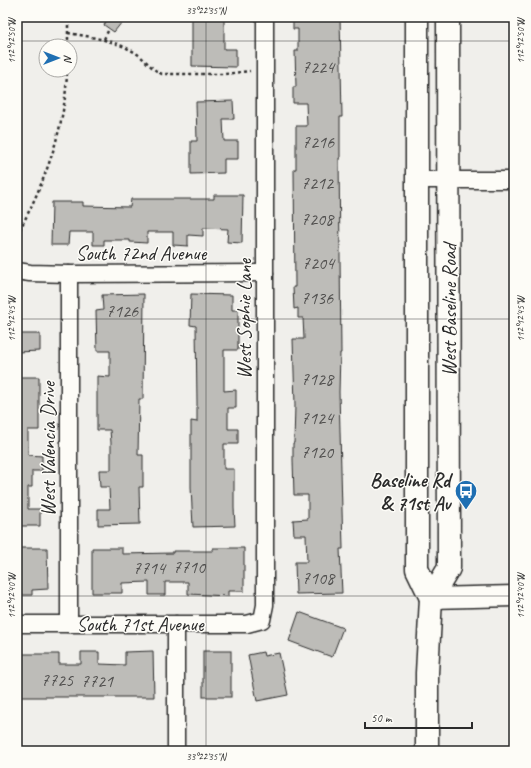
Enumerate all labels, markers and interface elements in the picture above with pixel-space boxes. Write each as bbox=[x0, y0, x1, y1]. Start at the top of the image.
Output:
text: 33°22'35"N bbox=[186, 4, 228, 17]
text: 112°12'50"W bbox=[5, 17, 18, 64]
text: 112°12'50"W bbox=[514, 17, 527, 64]
north arrow bbox=[38, 38, 78, 78]
text: N bbox=[61, 55, 75, 64]
house number: 7224 bbox=[302, 56, 336, 78]
house number: 7216 bbox=[302, 131, 335, 153]
house number: 7212 bbox=[301, 172, 335, 194]
house number: 7208 bbox=[301, 208, 335, 230]
street label: South 72nd Avenue bbox=[76, 241, 208, 266]
street label: West Baseline Road bbox=[437, 241, 462, 376]
house number: 7204 bbox=[302, 252, 336, 274]
street label: West Sophie Lane bbox=[232, 257, 257, 379]
house number: 7136 bbox=[301, 287, 334, 309]
text: 112°12'45"W bbox=[5, 295, 18, 342]
text: 112°12'45"W bbox=[514, 295, 527, 342]
house number: 7126 bbox=[106, 300, 139, 322]
house number: 7128 bbox=[301, 368, 335, 390]
street label: West Valencia Drive bbox=[36, 380, 61, 516]
house number: 7124 bbox=[301, 407, 335, 429]
house number: 7120 bbox=[301, 441, 335, 463]
place label: Baseline Rd & 71st Av bbox=[370, 468, 454, 516]
bus stop icon: Baseline Rd & 71st Av bbox=[453, 478, 479, 511]
house number: 7710 bbox=[173, 556, 207, 578]
house number: 7714 bbox=[133, 557, 167, 579]
house number: 7108 bbox=[302, 567, 336, 589]
text: 112°12'40"W bbox=[5, 572, 18, 619]
text: 112°12'40"W bbox=[514, 572, 527, 619]
street label: South 71st Avenue bbox=[77, 612, 205, 637]
house number: 7725 bbox=[41, 669, 74, 691]
house number: 7721 bbox=[81, 670, 114, 692]
scale bar bbox=[365, 704, 472, 730]
text: 50 m bbox=[371, 710, 393, 726]
text: 33°22'35"N bbox=[186, 750, 228, 763]

